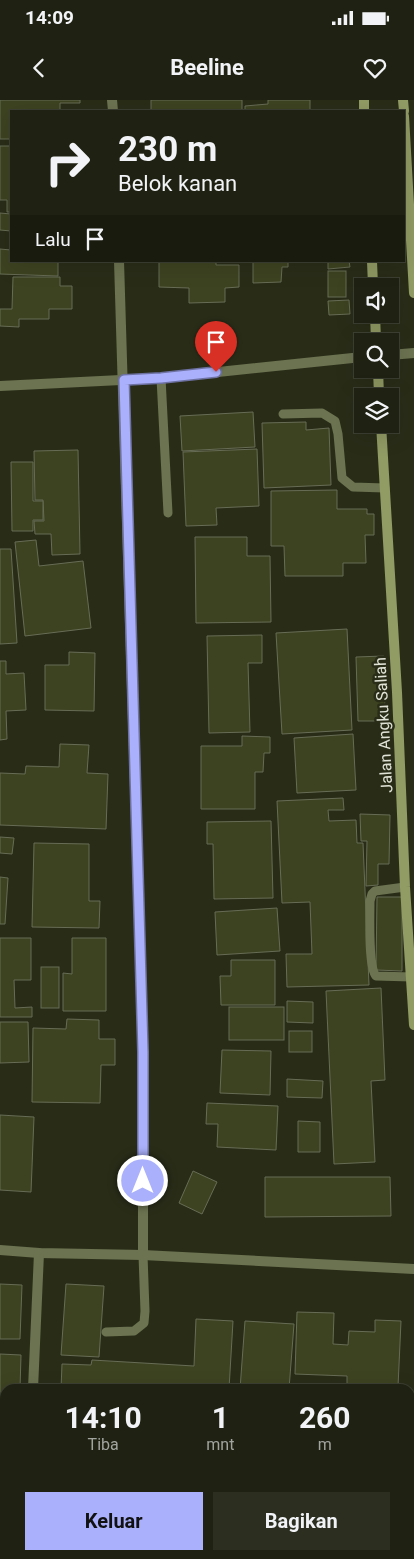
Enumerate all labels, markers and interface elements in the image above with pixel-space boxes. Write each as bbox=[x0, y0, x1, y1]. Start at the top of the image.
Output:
text: 14:09 bbox=[25, 6, 74, 29]
icon: back bbox=[25, 54, 53, 82]
icon: heart bbox=[361, 54, 389, 82]
text: Beeline bbox=[170, 55, 244, 80]
text: 230 m bbox=[118, 129, 217, 170]
icon: right bbox=[35, 130, 100, 195]
text: Belok kanan bbox=[118, 171, 237, 196]
icon: arrive bbox=[81, 225, 109, 253]
text: Lalu bbox=[35, 228, 71, 251]
map controls bbox=[354, 278, 399, 433]
button: sound bbox=[354, 278, 399, 323]
pin bbox=[195, 321, 237, 372]
icon: arrive bbox=[202, 328, 230, 356]
button: search bbox=[354, 333, 399, 378]
button: layers bbox=[354, 388, 399, 433]
street label: Jalan Angku Saliah bbox=[370, 657, 397, 793]
position arrow bbox=[116, 1154, 168, 1206]
text: 14:10 bbox=[64, 1400, 142, 1435]
text: 1 bbox=[212, 1400, 229, 1435]
text: 260 bbox=[299, 1400, 351, 1435]
text: Tiba bbox=[88, 1435, 119, 1454]
text: mnt bbox=[206, 1435, 234, 1454]
text: m bbox=[318, 1435, 332, 1454]
button: Keluar bbox=[25, 1492, 203, 1550]
button: Bagikan bbox=[213, 1492, 390, 1550]

